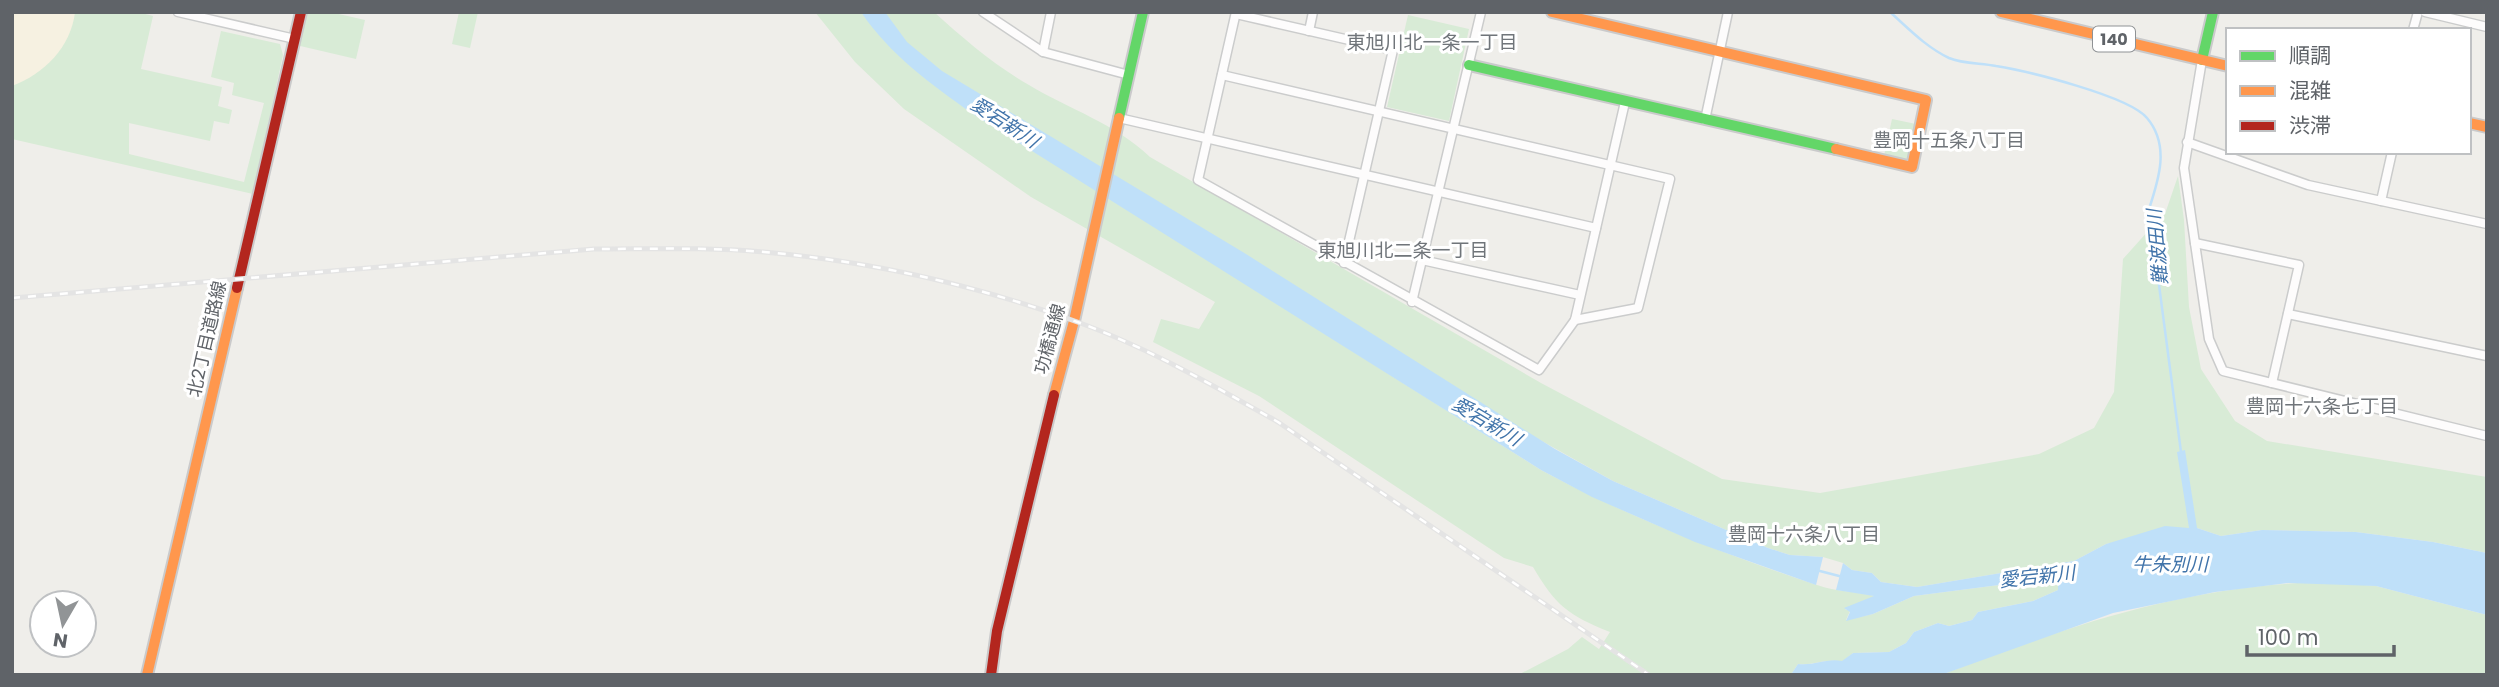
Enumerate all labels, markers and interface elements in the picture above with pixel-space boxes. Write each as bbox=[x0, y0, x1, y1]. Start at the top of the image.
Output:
road number: 140 bbox=[2093, 26, 2135, 52]
legend bbox=[2226, 28, 2471, 154]
district label: 東旭川北一条一丁目 bbox=[1346, 29, 1518, 56]
text: 順調 bbox=[2289, 41, 2331, 70]
text: 混雑 bbox=[2289, 76, 2331, 105]
water label: 愛宕新川 bbox=[965, 90, 1046, 156]
text: 渋滞 bbox=[2289, 111, 2331, 140]
district label: 豊岡十五条八丁目 bbox=[1873, 127, 2025, 154]
water label: 難波田川 bbox=[2141, 206, 2174, 286]
district label: 東旭川北二条一丁目 bbox=[1317, 237, 1489, 264]
street label: 北2丁目道路線 bbox=[181, 278, 232, 399]
street label: 功橋通線 bbox=[1028, 301, 1071, 377]
water label: 愛宕新川 bbox=[1447, 390, 1528, 454]
district label: 豊岡十六条七丁目 bbox=[2246, 393, 2398, 420]
district label: 豊岡十六条八丁目 bbox=[1728, 521, 1880, 548]
water label: 牛朱別川 bbox=[2132, 551, 2210, 578]
water label: 愛宕新川 bbox=[1998, 559, 2078, 594]
north arrow bbox=[28, 589, 98, 659]
scale bar bbox=[2247, 614, 2394, 658]
text: 100 m bbox=[2258, 623, 2318, 652]
text: N bbox=[51, 626, 70, 655]

